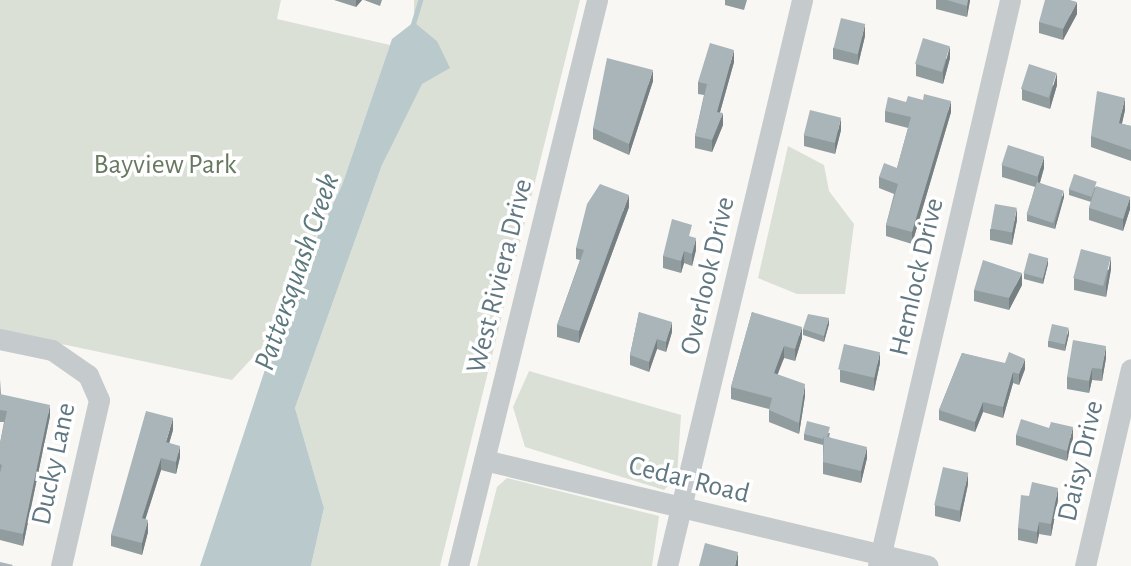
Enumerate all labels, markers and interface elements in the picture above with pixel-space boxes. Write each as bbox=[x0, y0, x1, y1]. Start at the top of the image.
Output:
park label: Bayview Park bbox=[94, 148, 236, 182]
water label: Pattersquash Creek bbox=[246, 169, 348, 375]
street label: West Riviera Drive bbox=[460, 175, 540, 377]
street label: Overlook Drive bbox=[673, 194, 743, 358]
street label: Hemlock Drive bbox=[883, 195, 951, 359]
street label: Daisy Drive bbox=[1051, 397, 1111, 525]
street label: Ducky Lane bbox=[25, 400, 83, 528]
street label: Cedar Road bbox=[625, 449, 753, 511]

